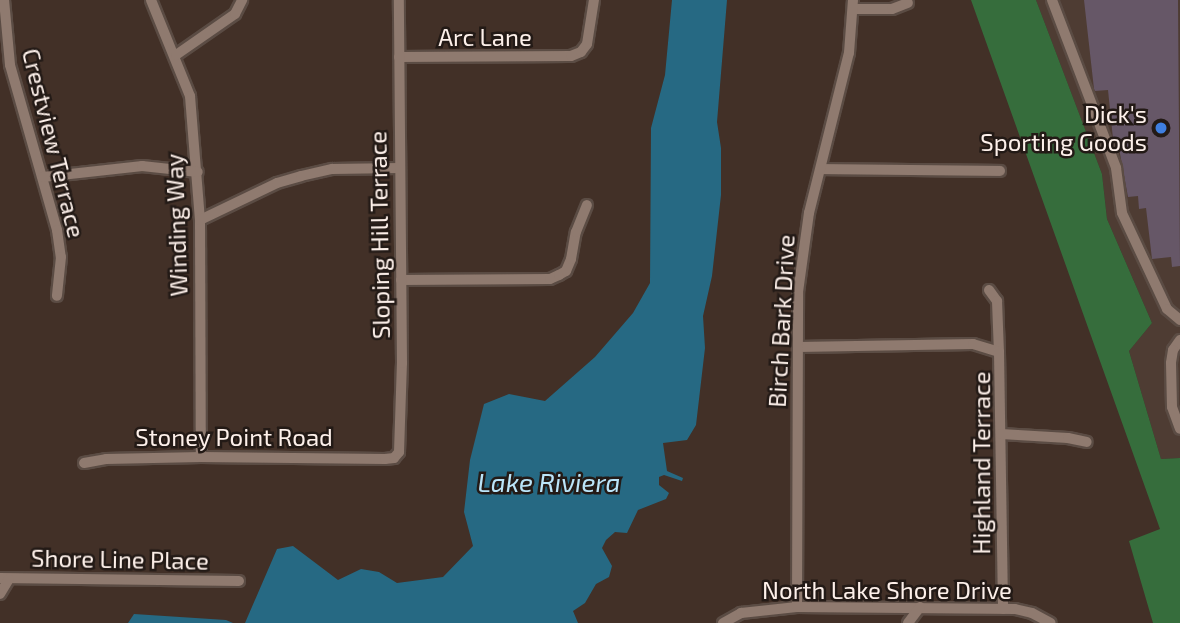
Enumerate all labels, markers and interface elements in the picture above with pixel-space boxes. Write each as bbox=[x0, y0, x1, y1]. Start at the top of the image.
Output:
street label: Arc Lane bbox=[438, 23, 532, 51]
street label: Crestview Terrace bbox=[16, 45, 92, 241]
place label: Dick's Sporting Goods bbox=[980, 100, 1147, 156]
marker: Dick's Sporting Goods bbox=[1153, 120, 1169, 136]
street label: Sloping Hill Terrace bbox=[363, 130, 395, 340]
street label: Winding Way bbox=[159, 153, 193, 297]
street label: Birch Bark Drive bbox=[762, 234, 800, 408]
street label: Highland Terrace bbox=[967, 371, 995, 555]
street label: Stoney Point Road bbox=[135, 423, 333, 451]
water label: Lake Riviera bbox=[478, 466, 620, 498]
street label: Shore Line Place bbox=[31, 543, 209, 575]
street label: North Lake Shore Drive bbox=[762, 576, 1012, 604]

